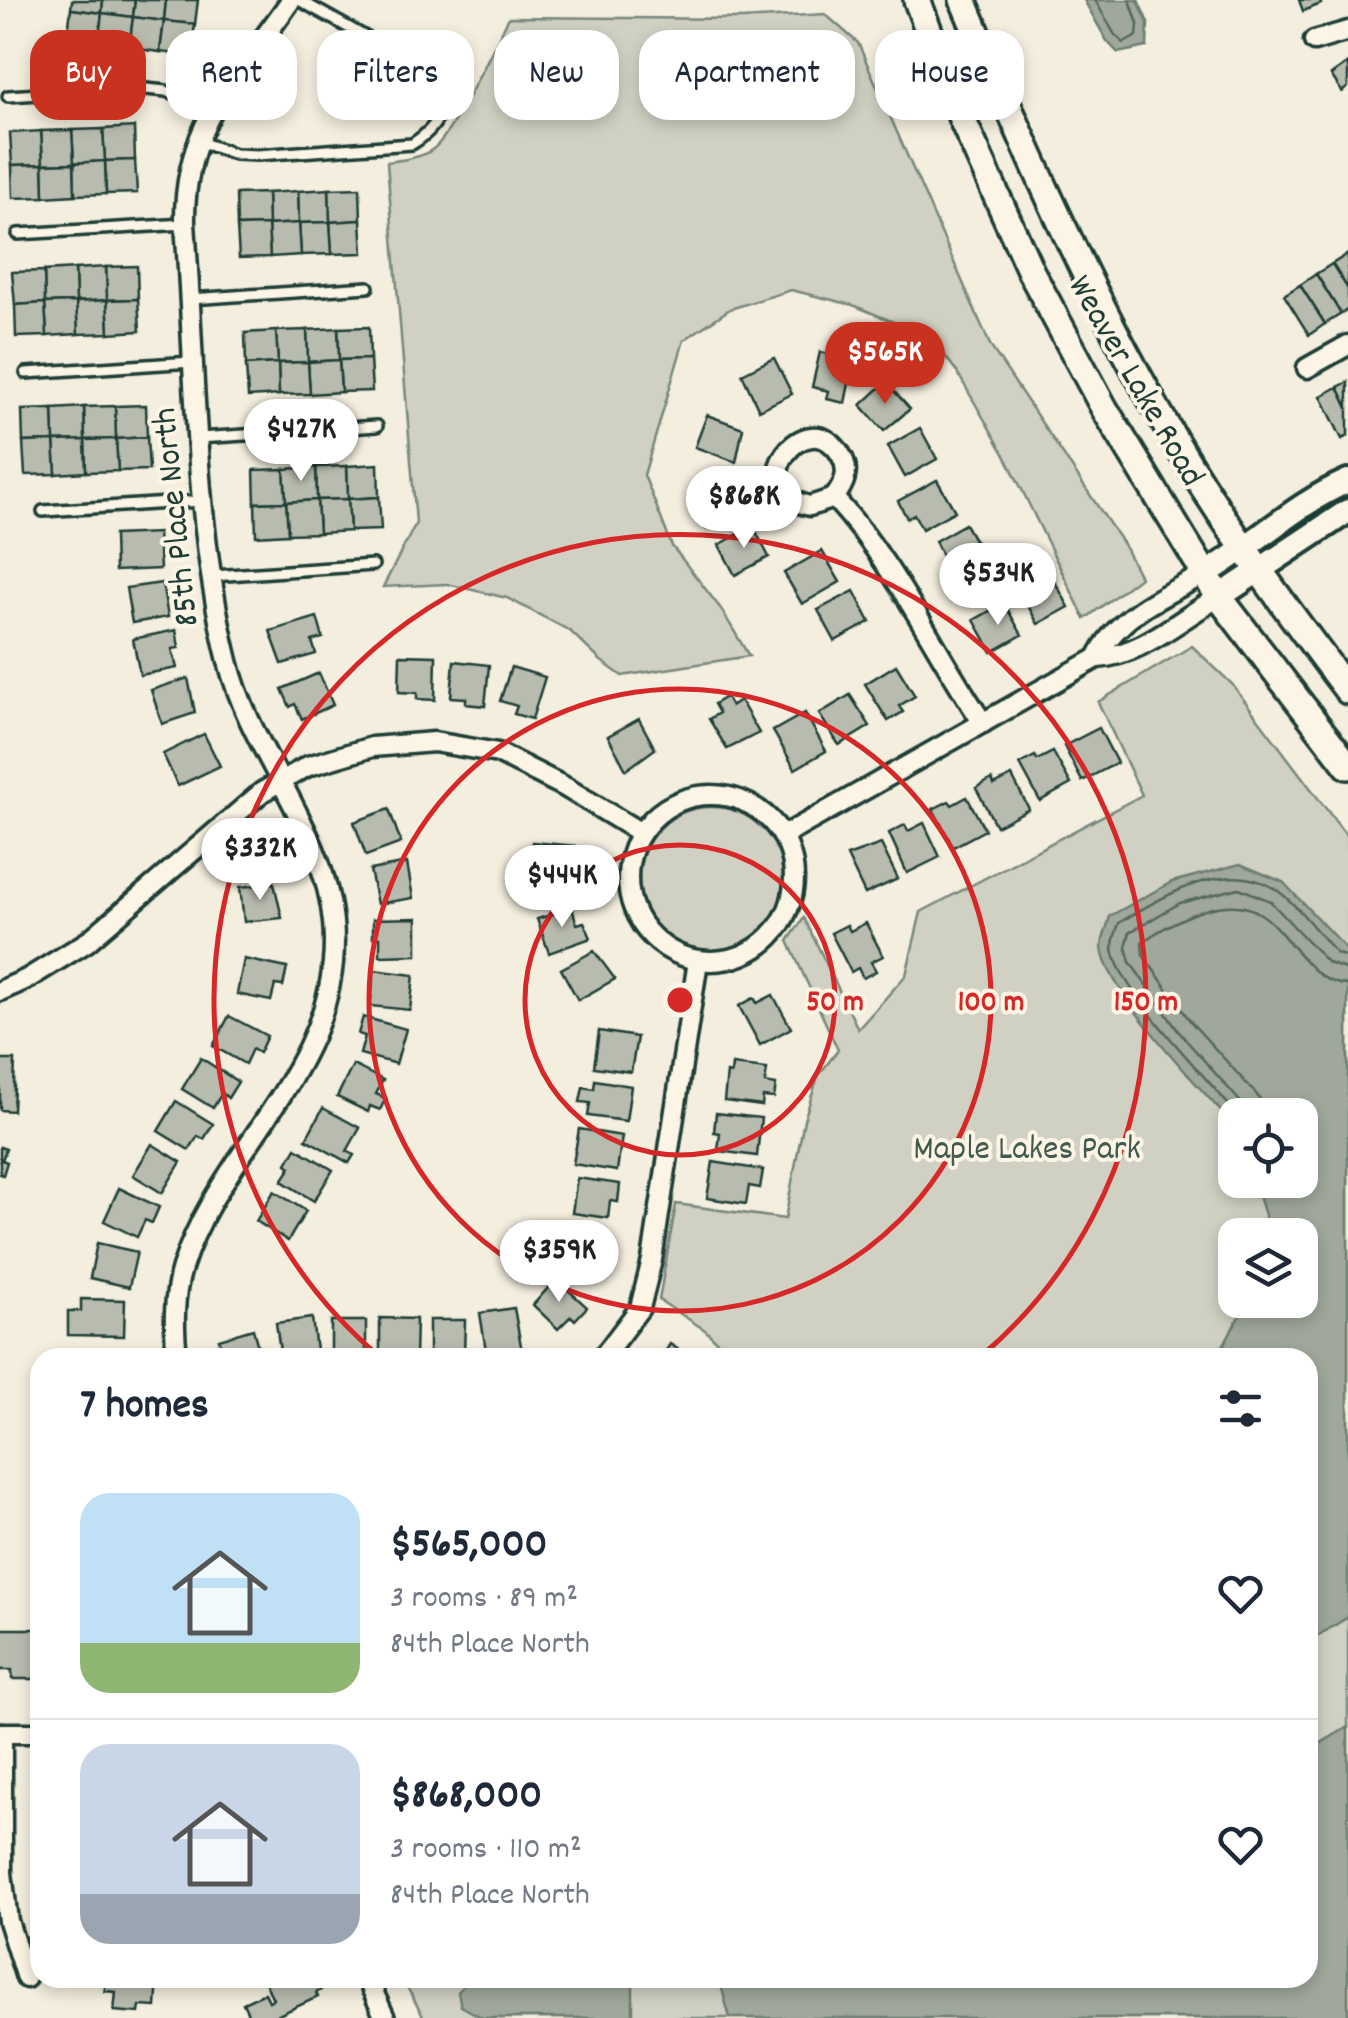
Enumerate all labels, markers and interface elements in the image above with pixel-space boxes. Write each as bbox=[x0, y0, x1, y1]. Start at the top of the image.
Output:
chip: Buy bbox=[30, 30, 146, 120]
chip: Rent bbox=[166, 30, 297, 120]
chip: Filters bbox=[317, 30, 474, 120]
chip: New bbox=[494, 30, 619, 120]
chip: Apartment bbox=[639, 30, 855, 120]
chip: House bbox=[875, 30, 1024, 120]
street label: Weaver Lake Road bbox=[1053, 267, 1215, 497]
pin: $565K bbox=[815, 322, 955, 407]
text: $565K bbox=[847, 331, 923, 377]
pin: $427K bbox=[231, 399, 371, 484]
street label: 85th Place North bbox=[142, 405, 214, 629]
text: $427K bbox=[266, 408, 336, 454]
pin: $868K bbox=[674, 466, 814, 551]
text: $868K bbox=[708, 475, 780, 521]
pin: $534K bbox=[928, 543, 1068, 628]
text: $534K bbox=[961, 552, 1035, 598]
pin: $332K bbox=[190, 818, 330, 903]
text: $332K bbox=[223, 827, 297, 873]
pin: $444K bbox=[492, 845, 632, 930]
text: $444K bbox=[527, 854, 597, 900]
centre of rings bbox=[662, 982, 698, 1018]
text: 50 m bbox=[806, 983, 864, 1026]
text: 100 m bbox=[958, 983, 1024, 1026]
text: 150 m bbox=[1114, 983, 1178, 1026]
map controls bbox=[1218, 1098, 1318, 1318]
button: locate bbox=[1218, 1098, 1318, 1198]
park label: Maple Lakes Park bbox=[913, 1126, 1141, 1176]
button: layers bbox=[1218, 1218, 1318, 1318]
pin: $359K bbox=[489, 1220, 629, 1305]
text: $359K bbox=[522, 1229, 596, 1275]
text: 7 homes bbox=[80, 1378, 209, 1438]
icon: filters bbox=[1213, 1381, 1268, 1436]
text: $565,000 bbox=[390, 1517, 547, 1577]
icon: home bbox=[160, 1533, 280, 1653]
icon: heart bbox=[1213, 1566, 1268, 1621]
text: 3 rooms · 89 m² bbox=[390, 1577, 578, 1623]
text: 84th Place North bbox=[390, 1623, 590, 1669]
text: $868,000 bbox=[390, 1768, 542, 1828]
icon: home bbox=[160, 1784, 280, 1904]
icon: heart bbox=[1213, 1817, 1268, 1872]
text: 3 rooms · 110 m² bbox=[390, 1828, 582, 1874]
text: 84th Place North bbox=[390, 1874, 590, 1920]

